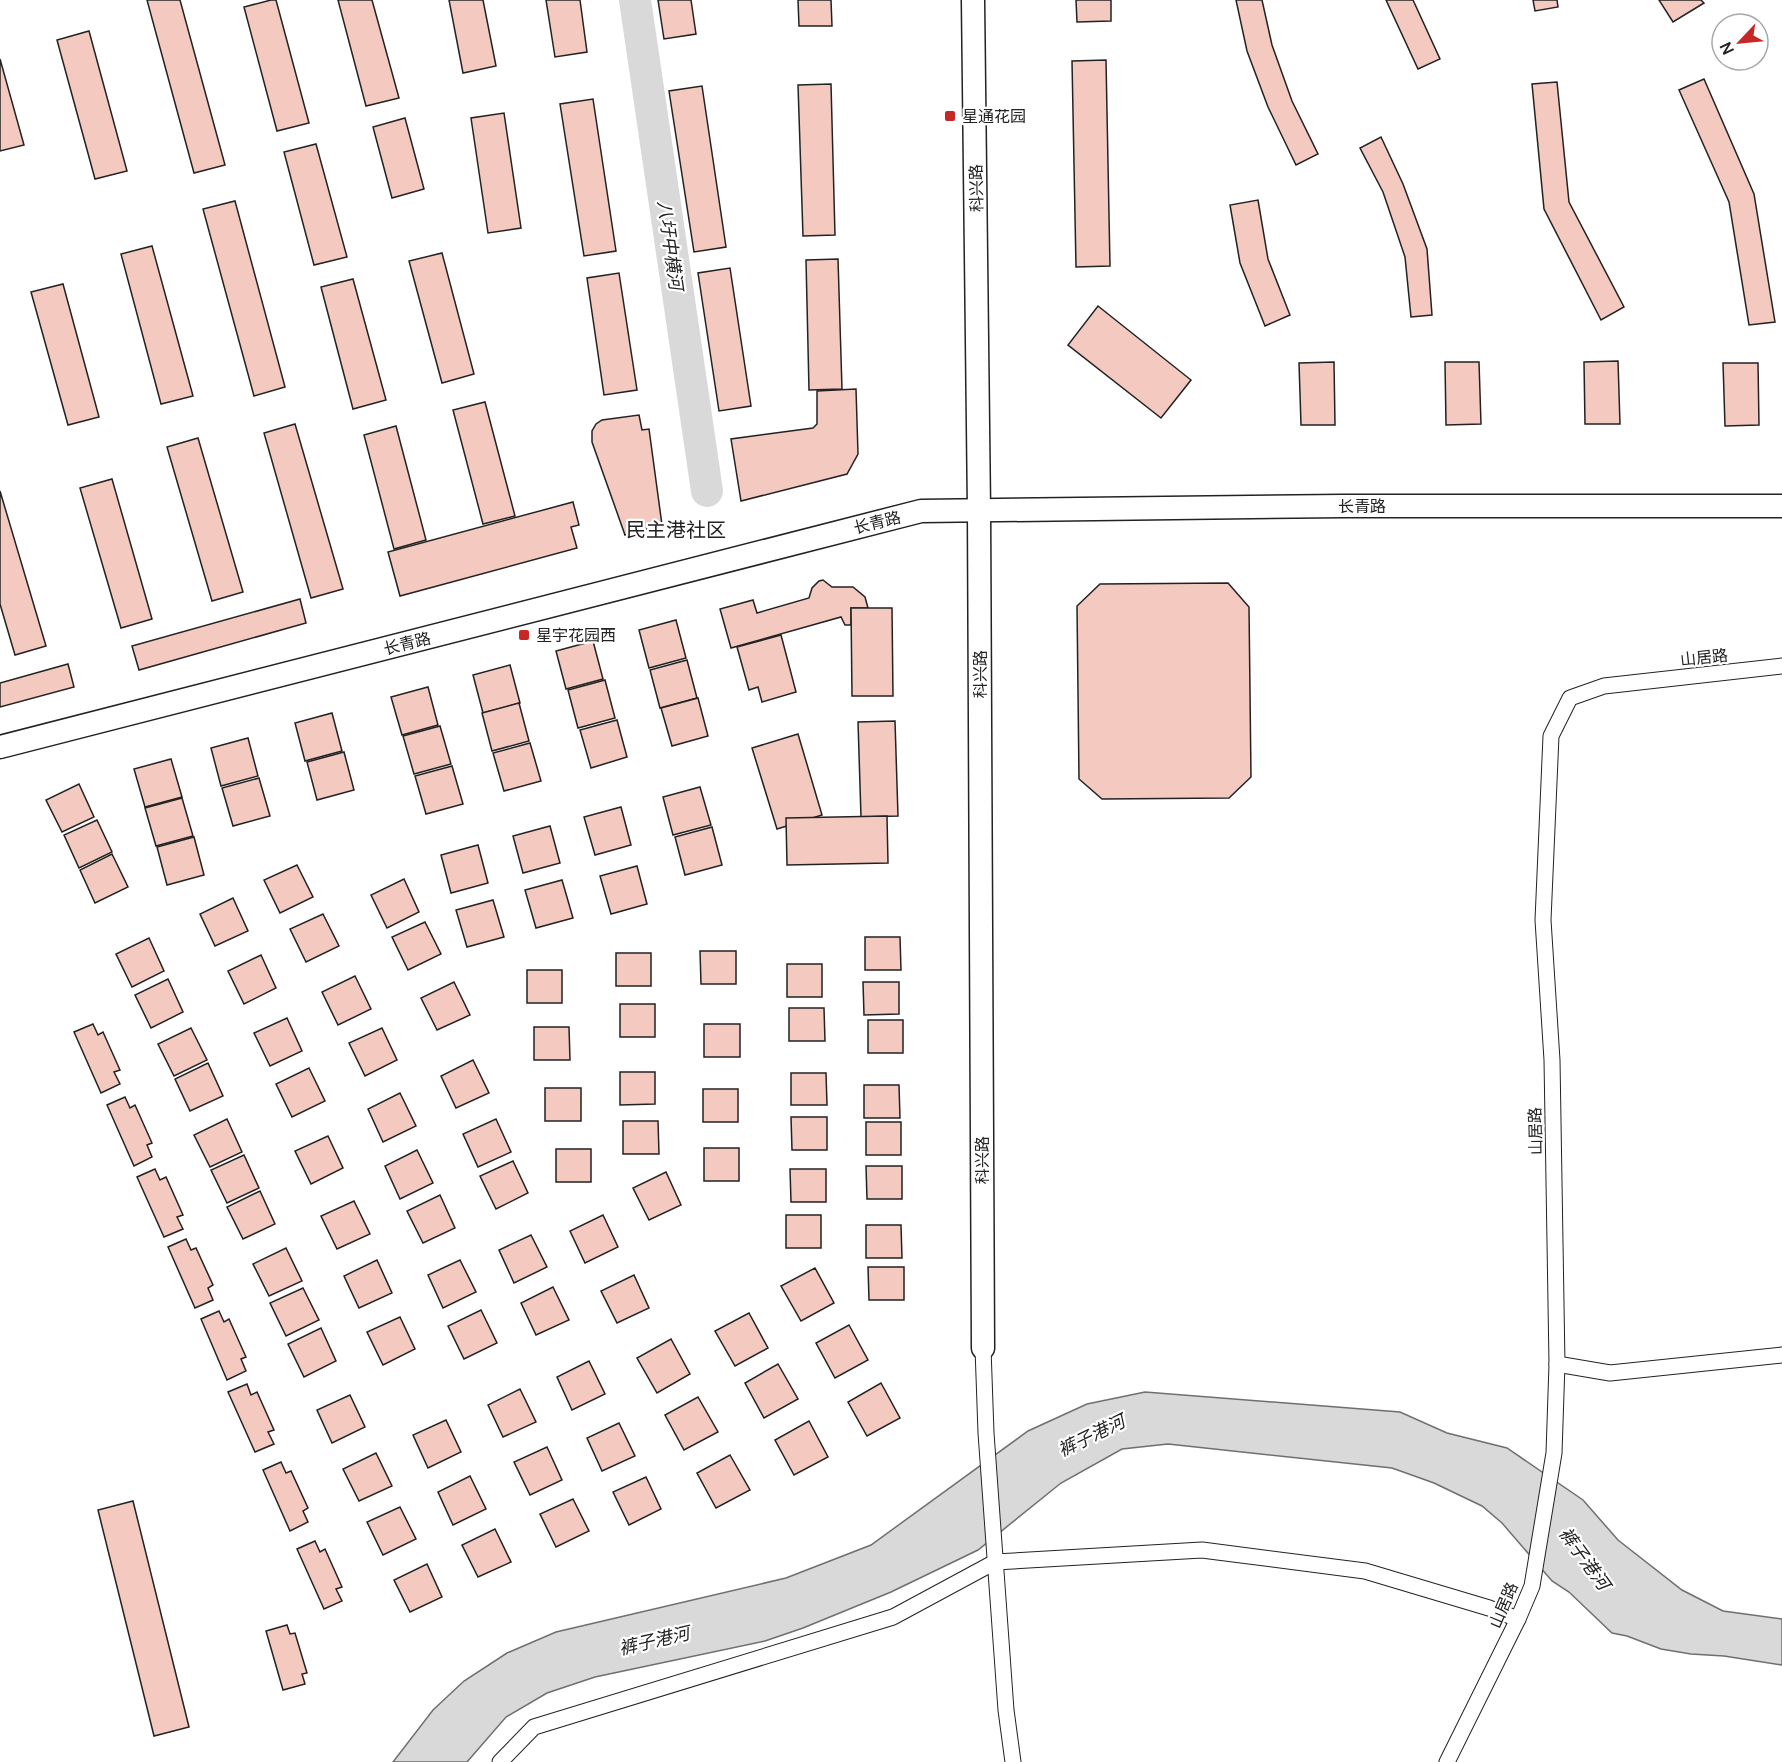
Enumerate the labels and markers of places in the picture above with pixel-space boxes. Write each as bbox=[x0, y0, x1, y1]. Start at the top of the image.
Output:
place label: 星通花园 bbox=[962, 105, 1026, 127]
marker: 星通花园 bbox=[943, 109, 957, 123]
place label: 星宇花园西 bbox=[536, 624, 616, 646]
marker: 星宇花园西 bbox=[517, 628, 531, 642]

